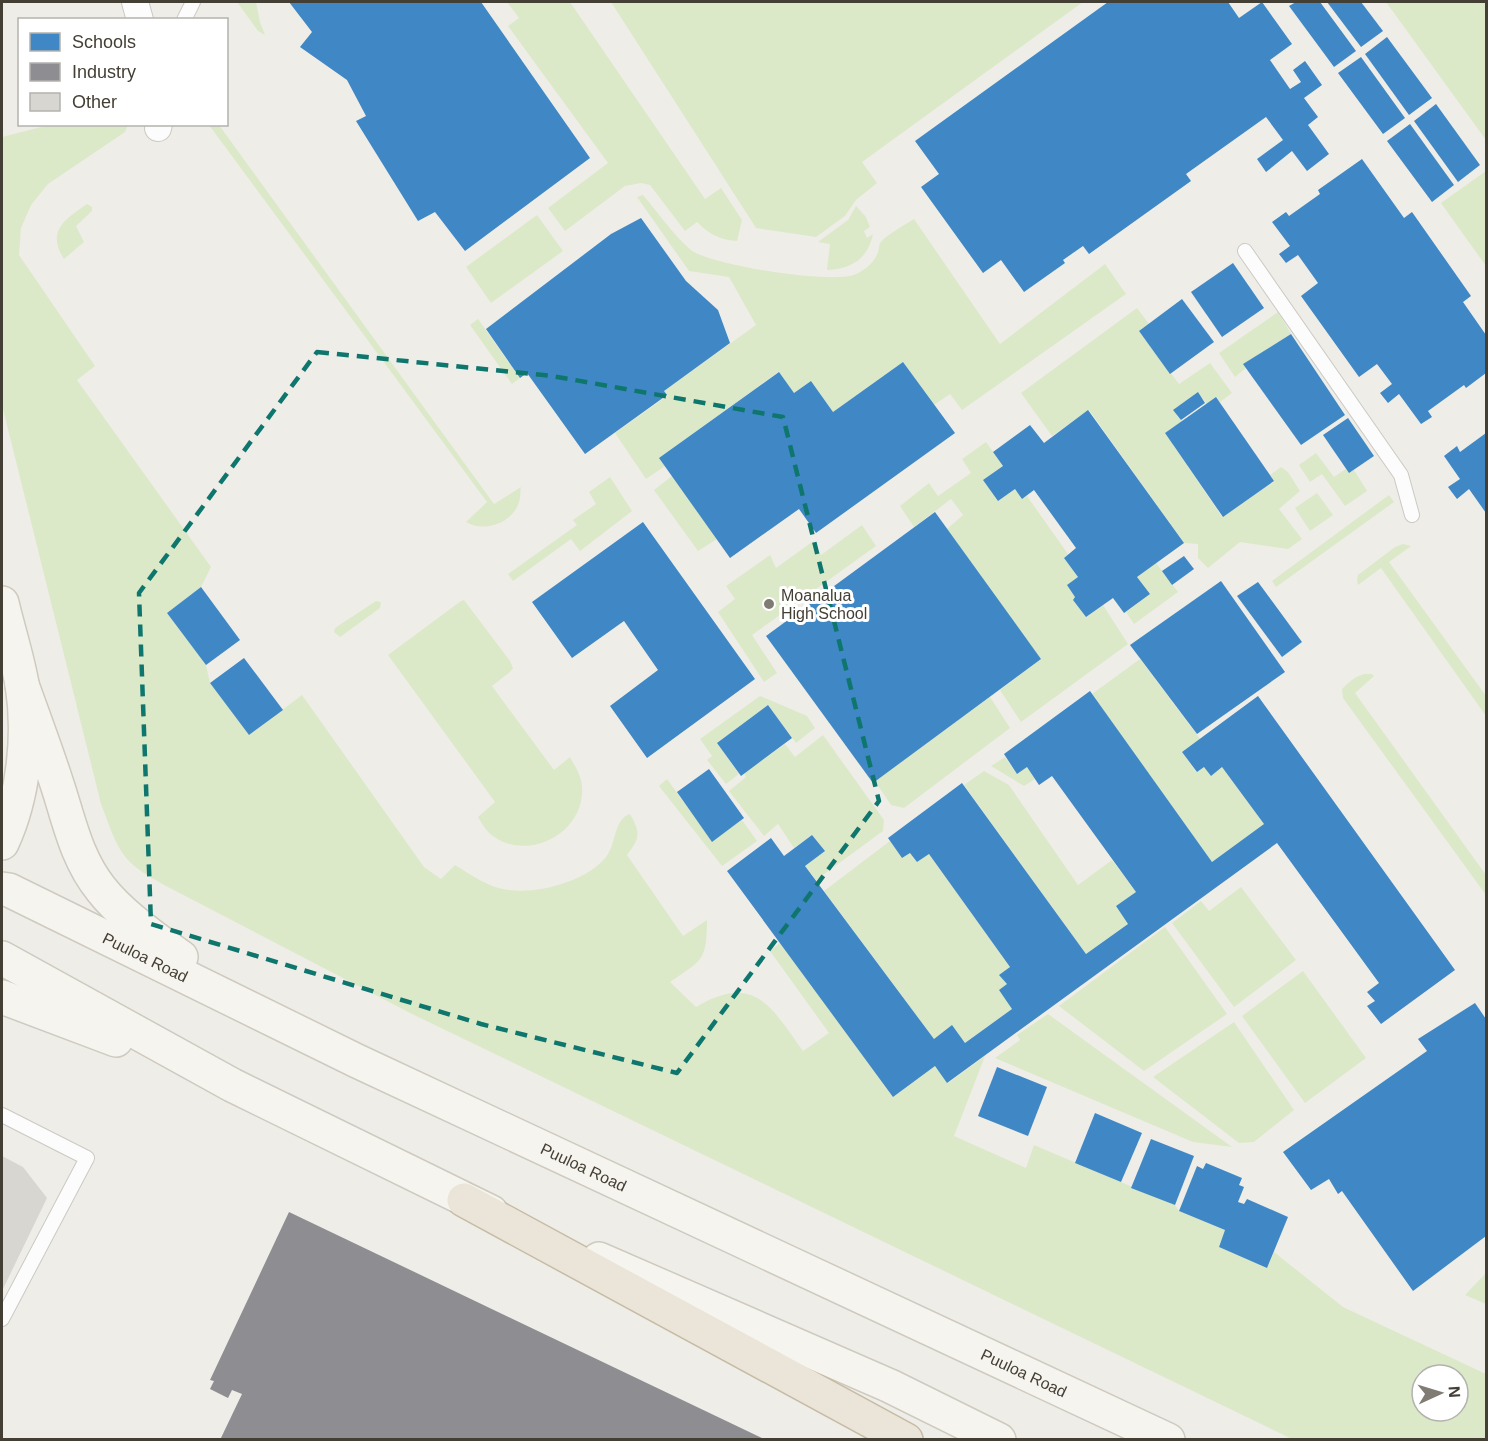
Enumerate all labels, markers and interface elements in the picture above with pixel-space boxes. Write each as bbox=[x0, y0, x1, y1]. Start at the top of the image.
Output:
legend bbox=[18, 18, 228, 126]
text: Schools bbox=[72, 32, 136, 52]
text: Industry bbox=[72, 62, 136, 82]
text: Other bbox=[72, 92, 117, 112]
place label: Moanalua High School bbox=[781, 587, 867, 622]
marker: Moanalua High School bbox=[762, 597, 776, 611]
street label: Puuloa Road bbox=[100, 929, 190, 985]
street label: Puuloa Road bbox=[538, 1140, 629, 1195]
street label: Puuloa Road bbox=[978, 1346, 1069, 1400]
north arrow bbox=[1410, 1363, 1470, 1423]
text: N bbox=[1446, 1386, 1463, 1398]

